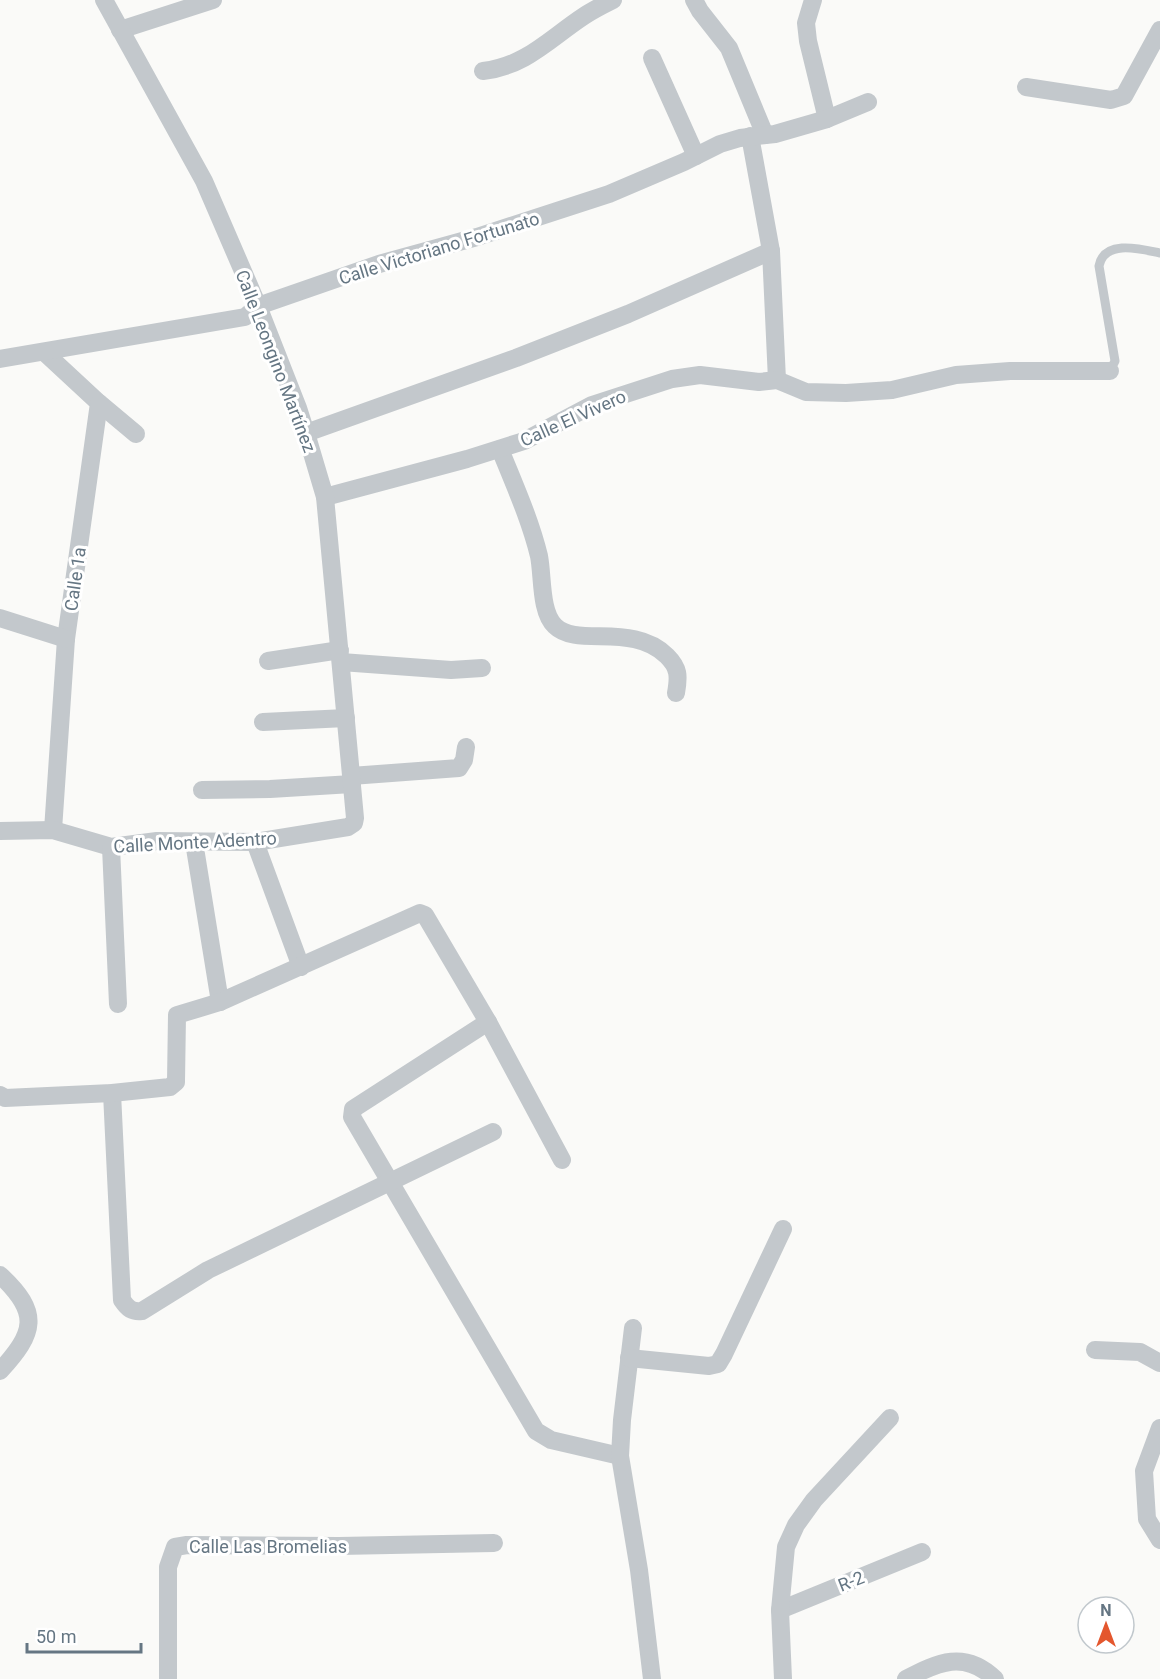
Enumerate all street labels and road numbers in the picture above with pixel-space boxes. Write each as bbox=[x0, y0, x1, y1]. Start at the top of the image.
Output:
street label: Calle Victoriano Fortunato bbox=[336, 207, 542, 289]
street label: Calle Leongino Martínez bbox=[231, 267, 321, 455]
street label: Calle El Vivero bbox=[517, 385, 629, 451]
street label: Calle 1a bbox=[60, 546, 90, 612]
street label: Calle Monte Adentro bbox=[113, 827, 277, 857]
street label: Calle Las Bromelias bbox=[189, 1536, 347, 1557]
street label: R-2 bbox=[835, 1566, 867, 1596]

